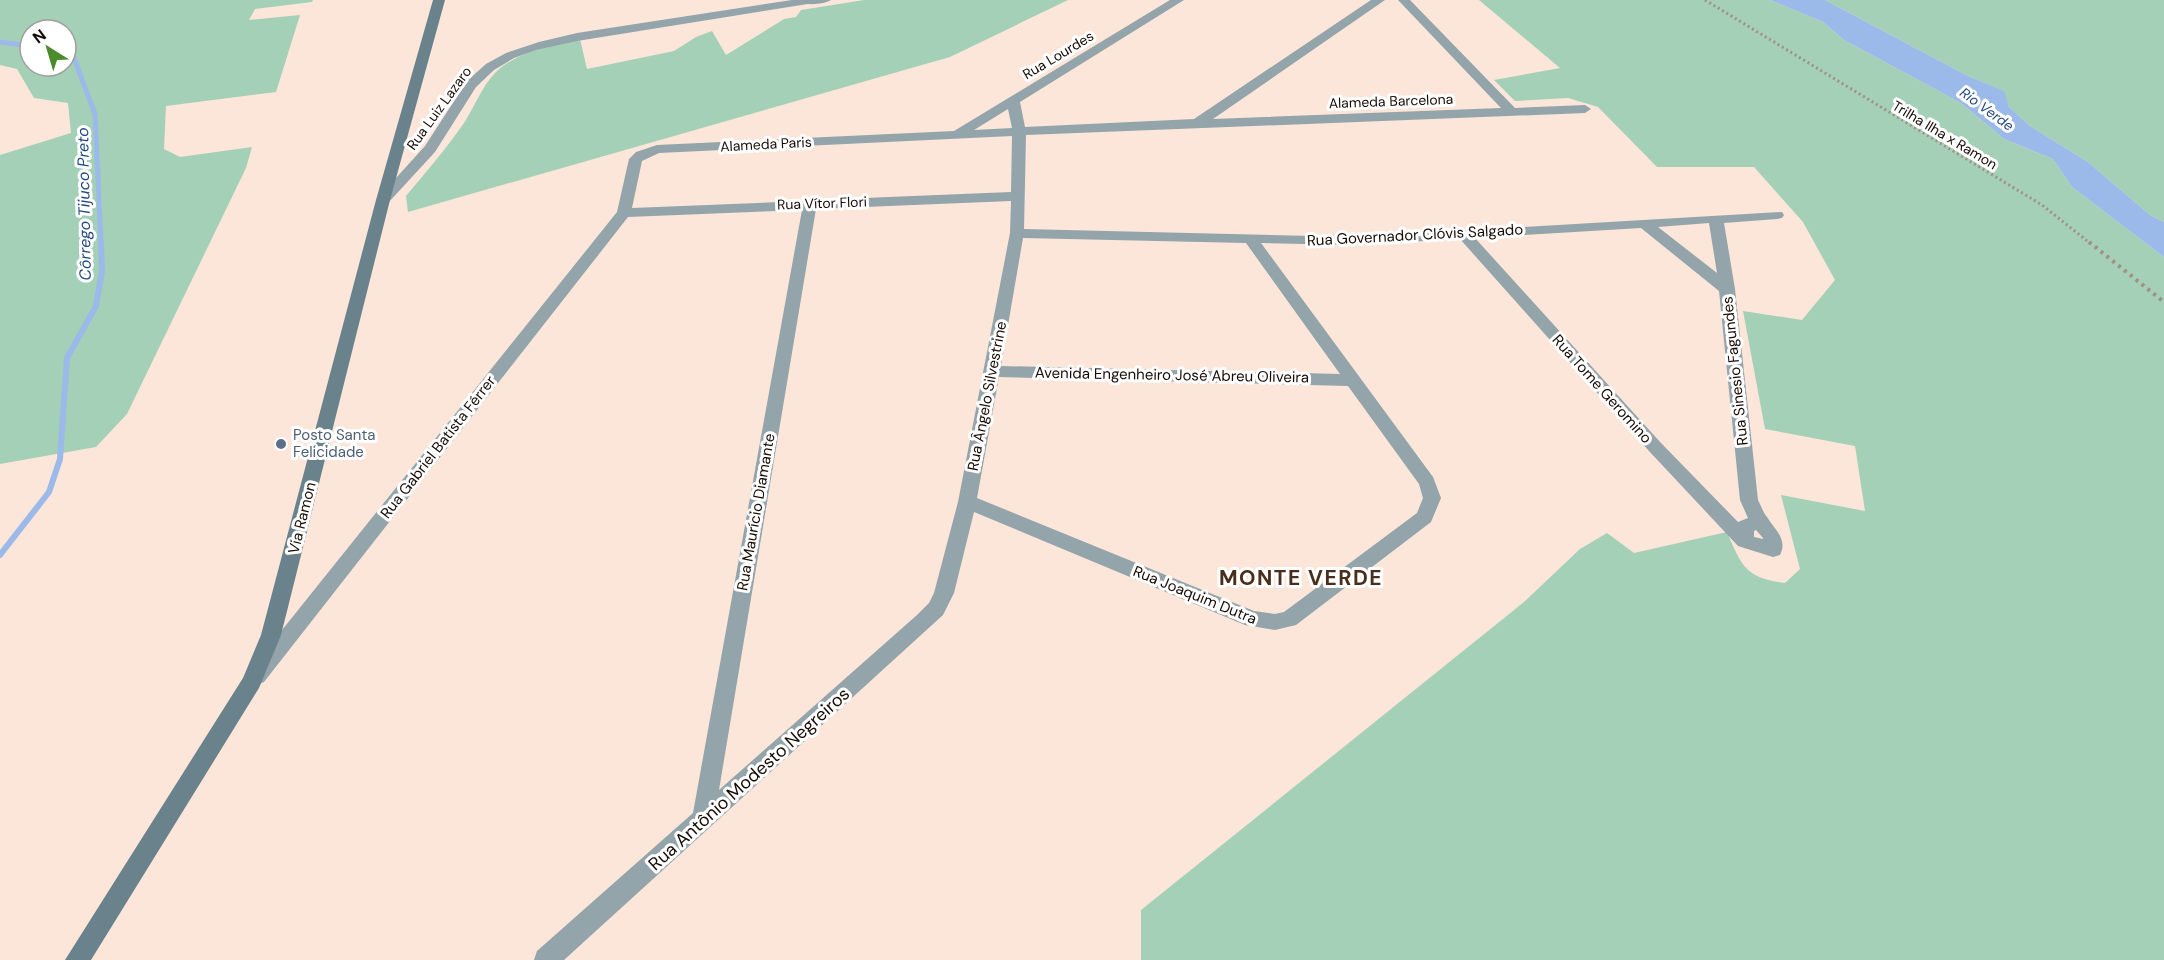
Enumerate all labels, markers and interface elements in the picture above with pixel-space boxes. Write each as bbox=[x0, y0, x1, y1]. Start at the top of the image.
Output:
north arrow bbox=[18, 18, 78, 78]
text: N bbox=[28, 25, 50, 48]
street label: Rua Lourdes bbox=[1019, 27, 1097, 83]
street label: Rua Luiz Lazaro bbox=[403, 63, 475, 153]
water label: Rio Verde bbox=[1956, 83, 2018, 135]
street label: Alameda Barcelona bbox=[1328, 90, 1454, 112]
street label: Trilha Ilha x Ramon bbox=[1889, 97, 2001, 173]
water label: Côrrego Tijuco Preto bbox=[72, 127, 96, 281]
street label: Alameda Paris bbox=[720, 133, 812, 155]
street label: Rua Vítor Flori bbox=[777, 192, 867, 214]
street label: Rua Governador Clóvis Salgado bbox=[1306, 219, 1524, 251]
street label: Rua Sinesio Fagundes bbox=[1717, 295, 1753, 447]
street label: Rua Ângelo Silvestrine bbox=[963, 319, 1011, 473]
street label: Rua Tome Geromino bbox=[1548, 330, 1656, 448]
street label: Avenida Engenheiro José Abreu Oliveira bbox=[1035, 363, 1309, 387]
street label: Rua Gabriel Batista Férrer bbox=[376, 371, 500, 523]
place label: Posto Santa Felicidade bbox=[293, 425, 375, 462]
street label: Rua Maurício Diamante bbox=[732, 432, 780, 592]
marker: Posto Santa Felicidade bbox=[274, 437, 288, 451]
street label: Via Ramon bbox=[283, 480, 321, 556]
street label: Rua Joaquim Dutra bbox=[1130, 561, 1260, 629]
district label: MONTE VERDE bbox=[1219, 564, 1383, 592]
street label: Rua Antônio Modesto Negreiros bbox=[643, 682, 855, 876]

